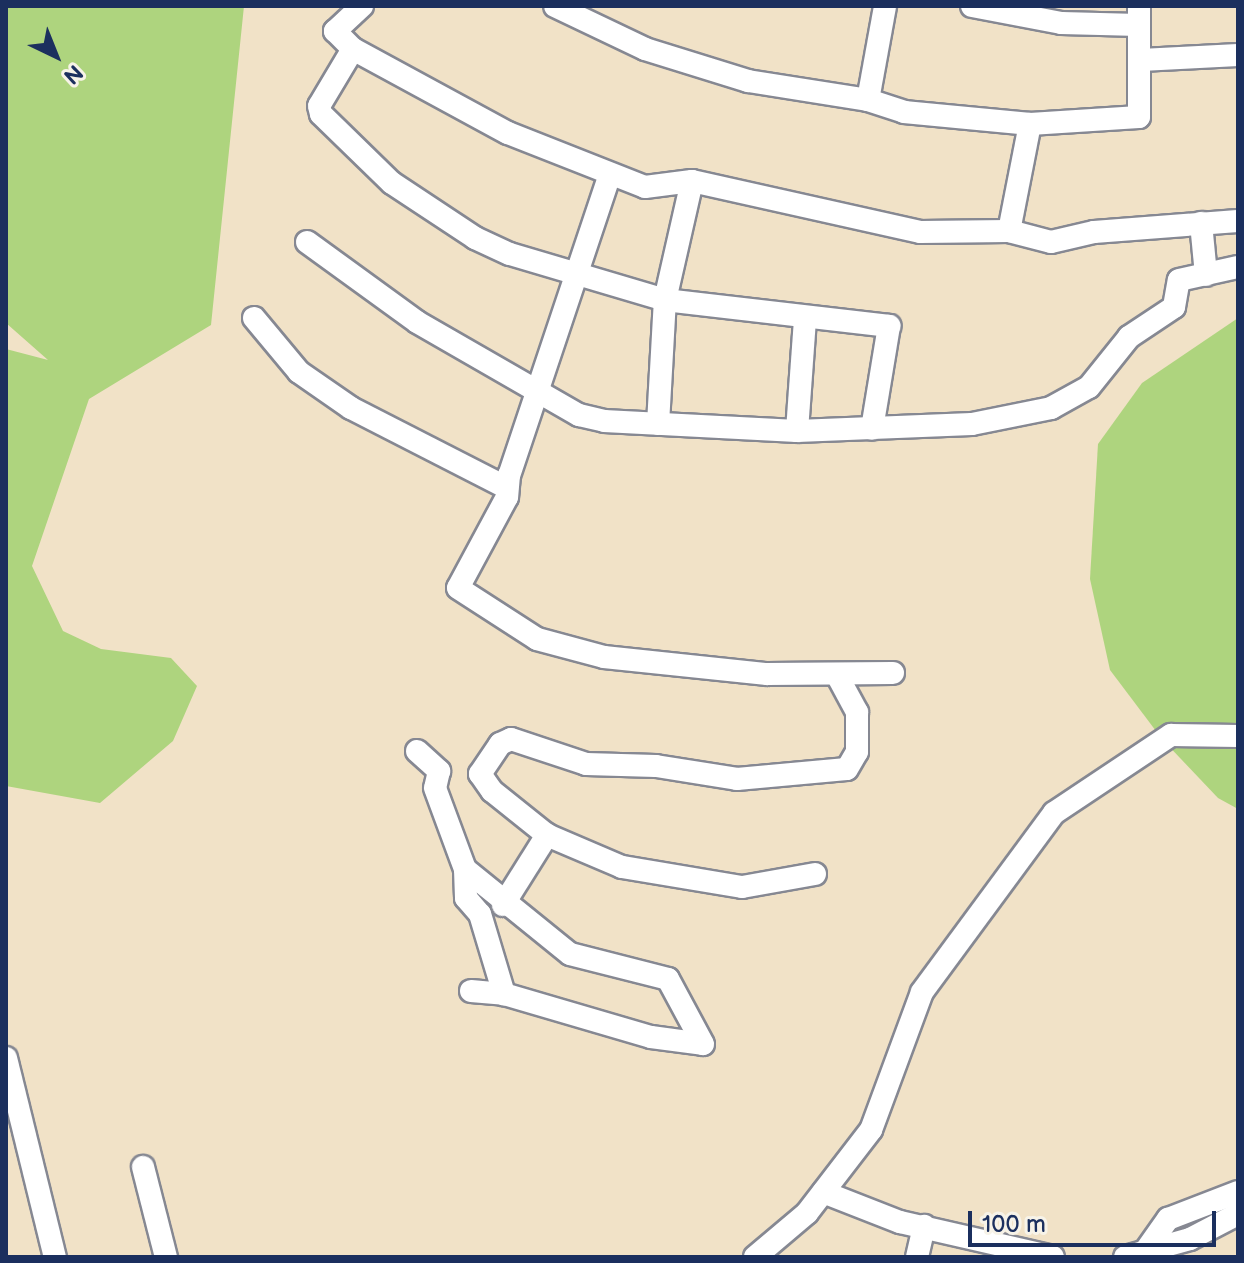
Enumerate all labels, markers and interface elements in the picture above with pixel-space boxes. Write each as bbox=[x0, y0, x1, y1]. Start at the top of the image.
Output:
north arrow bbox=[16, 16, 96, 96]
text: N bbox=[57, 58, 88, 89]
scale bar bbox=[972, 1195, 1220, 1245]
text: 100 m bbox=[982, 1210, 1046, 1239]

